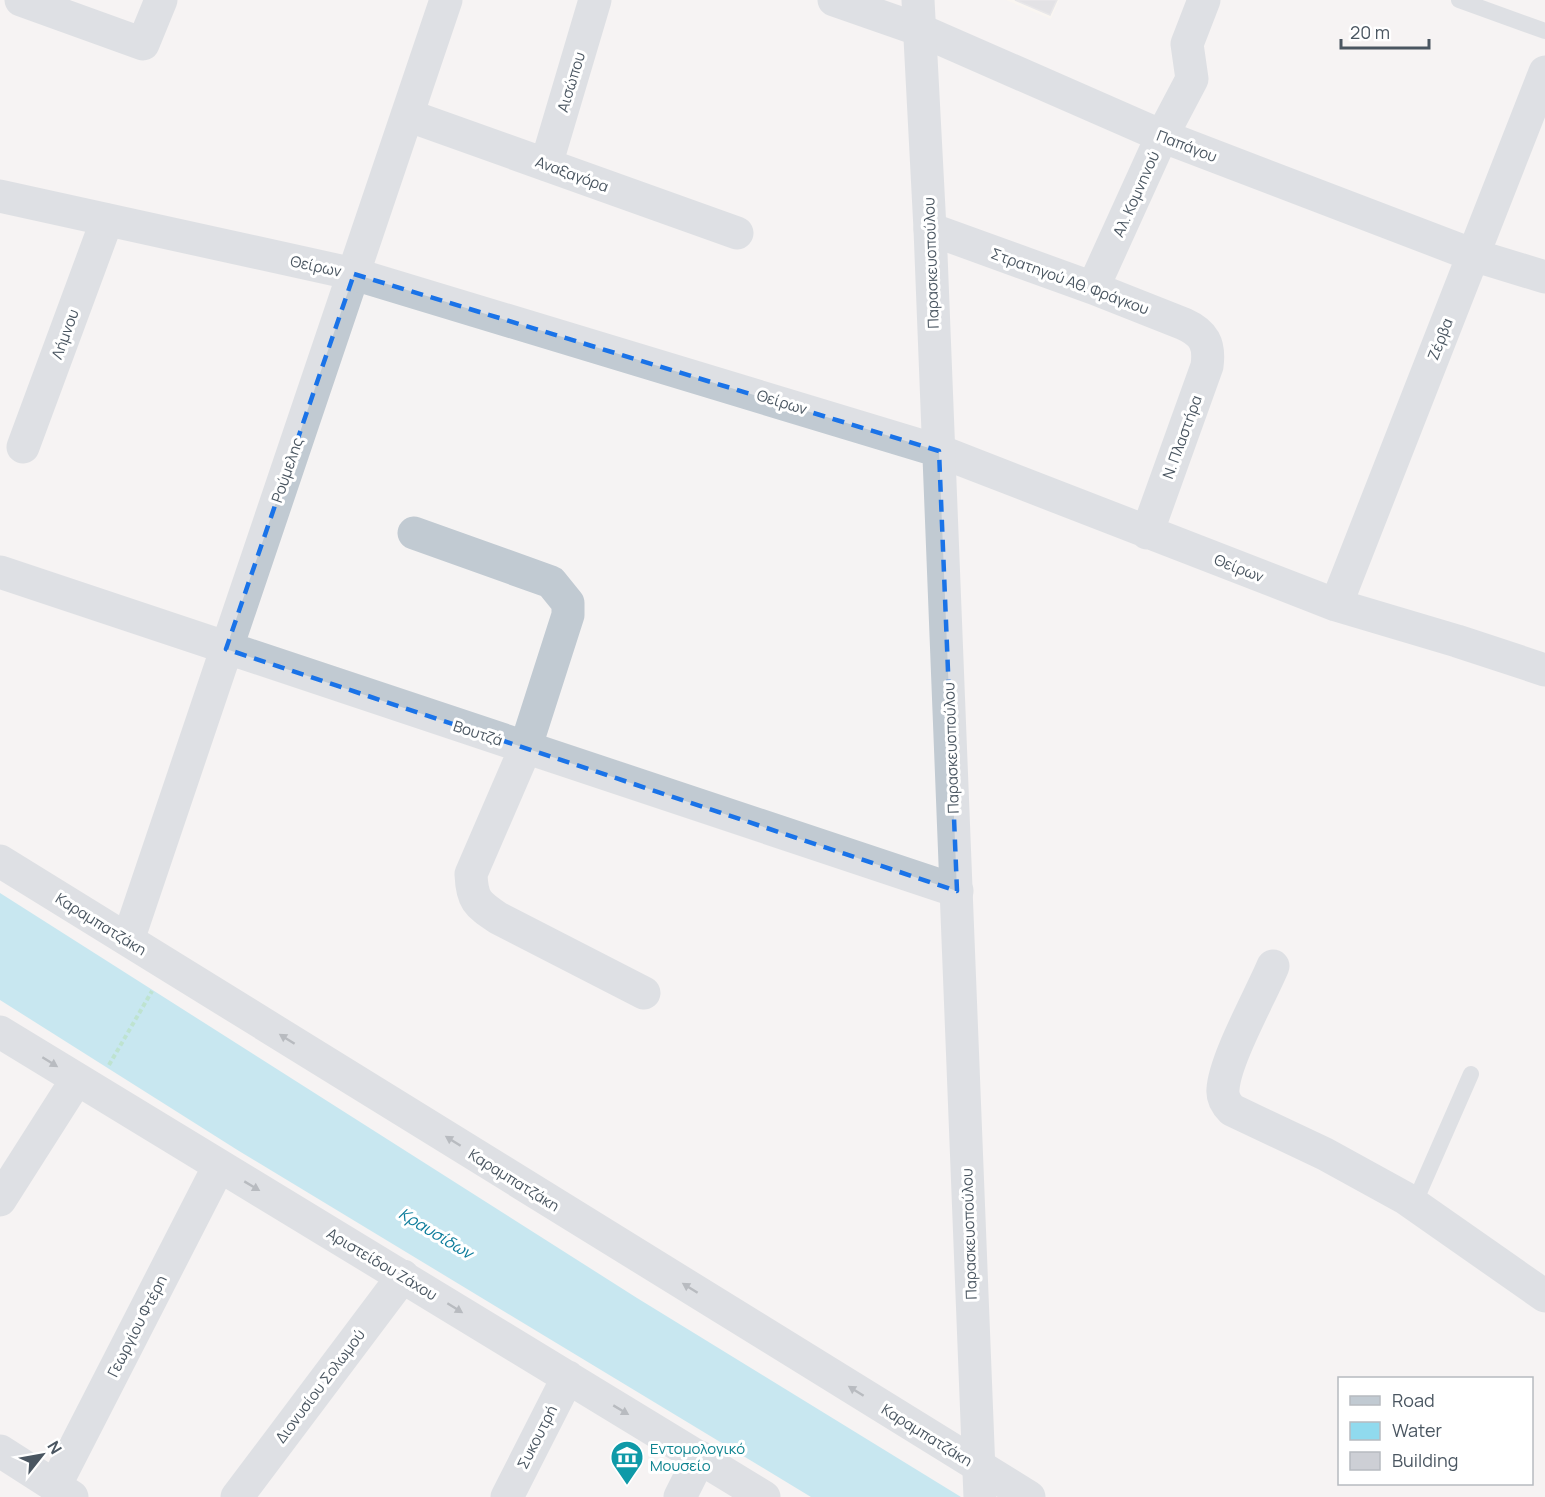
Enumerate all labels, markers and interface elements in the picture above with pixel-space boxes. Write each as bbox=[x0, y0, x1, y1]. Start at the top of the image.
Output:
scale bar bbox=[1341, 12, 1430, 50]
text: 20 m bbox=[1350, 20, 1390, 44]
street label: Αισώπου bbox=[552, 49, 590, 115]
street label: Παπάγου bbox=[1154, 125, 1220, 167]
street label: Αλ. Κομνηνού bbox=[1108, 148, 1164, 240]
street label: Αναξαγόρα bbox=[532, 151, 612, 197]
street label: Παρασκευοπούλου bbox=[918, 197, 944, 329]
street label: Στρατηγού Αθ. Φράγκου bbox=[988, 243, 1152, 319]
street label: Θείρων bbox=[289, 250, 344, 282]
street label: Λήμνου bbox=[46, 306, 84, 362]
street label: Ζέρβα bbox=[1422, 315, 1458, 363]
street label: Θείρων bbox=[754, 384, 810, 420]
street label: Ν. Πλαστήρα bbox=[1157, 392, 1207, 482]
street label: Ρούμελης bbox=[266, 435, 308, 505]
street label: Θείρων bbox=[1211, 549, 1267, 587]
street label: Παρασκευοπούλου bbox=[938, 682, 964, 814]
street label: Βουτζά bbox=[451, 715, 505, 751]
street label: Καραμπατζάκη bbox=[52, 888, 151, 960]
one-way arrow bbox=[279, 1033, 295, 1044]
one-way arrow bbox=[42, 1057, 58, 1068]
one-way arrow bbox=[445, 1136, 461, 1147]
street label: Καραμπατζάκη bbox=[465, 1144, 564, 1216]
street label: Παρασκευοπούλου bbox=[956, 1168, 982, 1300]
one-way arrow bbox=[244, 1181, 261, 1191]
water label: Κραυσίδων bbox=[395, 1202, 479, 1265]
street label: Αριστείδου Ζάχου bbox=[323, 1223, 441, 1305]
street label: Γεωργίου Φτέρη bbox=[102, 1271, 172, 1381]
one-way arrow bbox=[682, 1283, 698, 1294]
one-way arrow bbox=[447, 1302, 463, 1313]
street label: Διονυσίου Σολωμού bbox=[270, 1325, 370, 1447]
legend bbox=[1338, 1377, 1533, 1485]
one-way arrow bbox=[848, 1386, 864, 1397]
text: Road bbox=[1392, 1388, 1435, 1412]
street label: Καραμπατζάκη bbox=[878, 1399, 977, 1471]
street label: Συκουτρή bbox=[512, 1401, 562, 1473]
one-way arrow bbox=[613, 1404, 629, 1415]
text: Water bbox=[1392, 1418, 1442, 1442]
north arrow bbox=[12, 1425, 72, 1485]
text: N bbox=[42, 1437, 67, 1458]
place label: Εντομολογικό Mουσείο bbox=[650, 1438, 745, 1476]
museum icon: Εντομολογικό Mουσείο bbox=[609, 1439, 645, 1486]
text: Building bbox=[1392, 1448, 1458, 1472]

